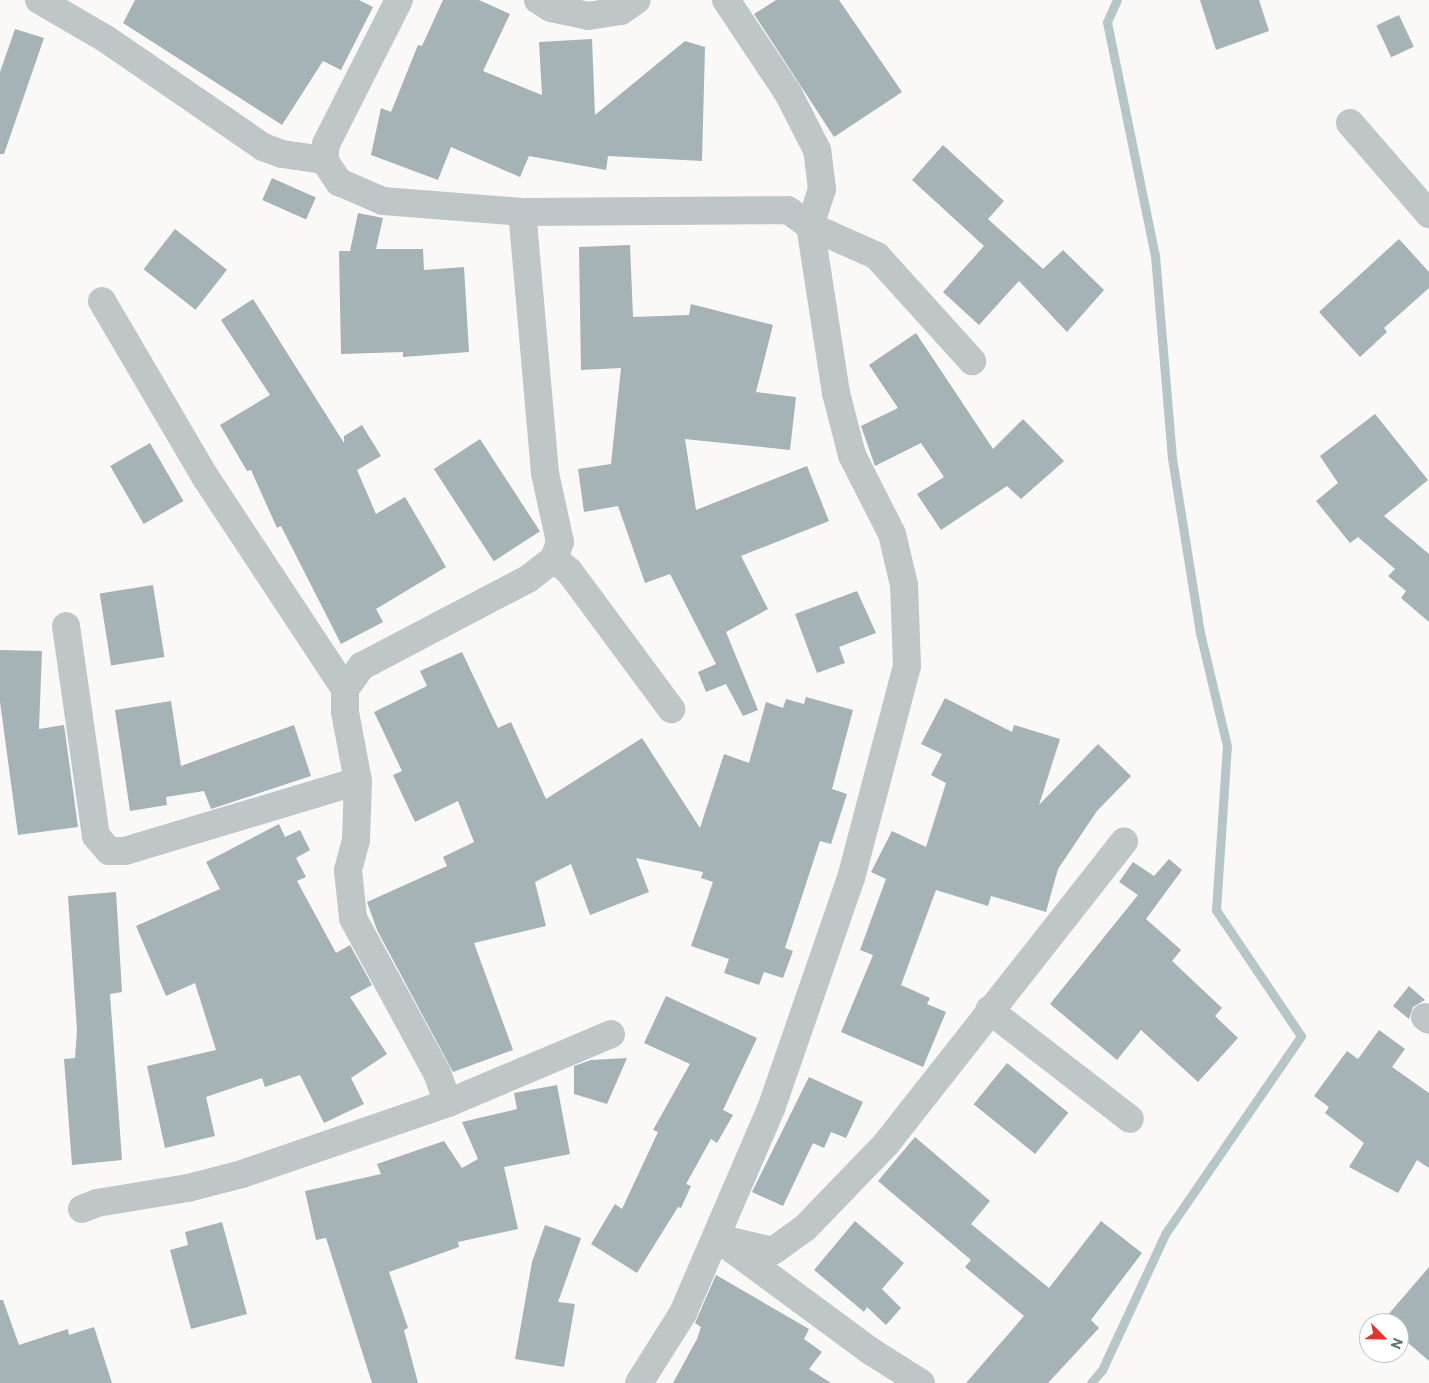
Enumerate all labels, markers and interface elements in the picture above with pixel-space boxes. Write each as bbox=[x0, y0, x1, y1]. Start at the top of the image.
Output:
north arrow bbox=[1359, 1313, 1409, 1363]
text: N bbox=[1387, 1336, 1407, 1352]

